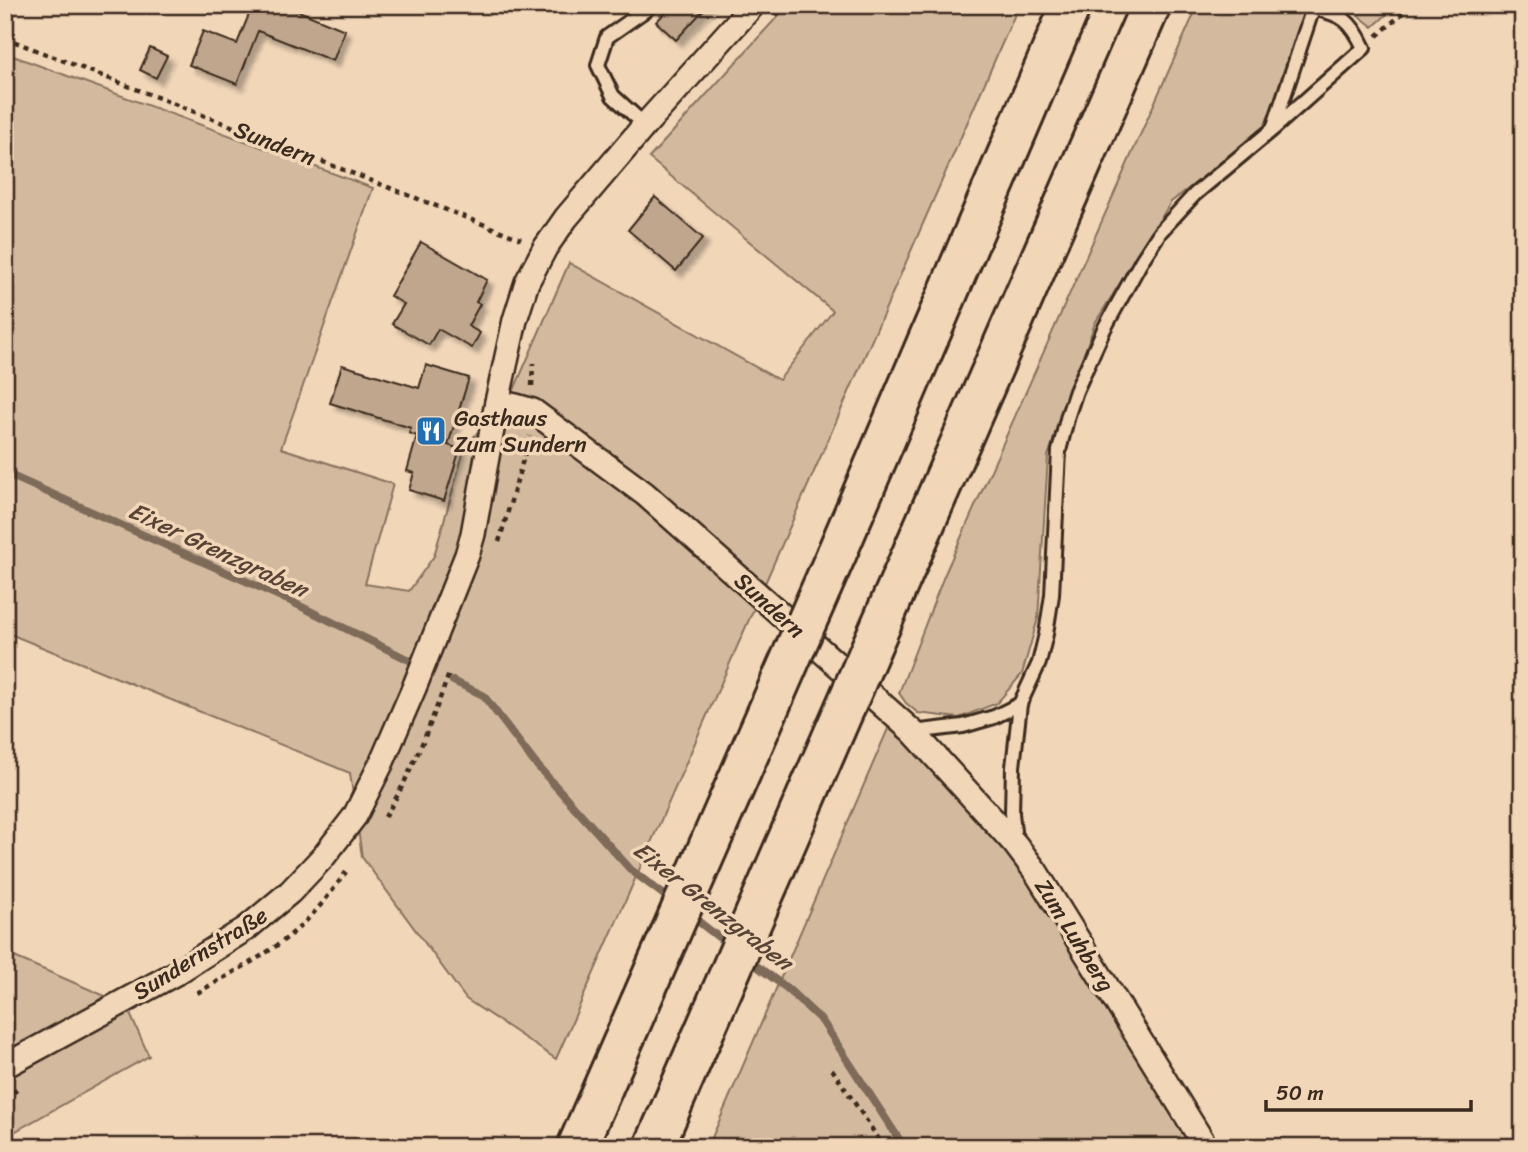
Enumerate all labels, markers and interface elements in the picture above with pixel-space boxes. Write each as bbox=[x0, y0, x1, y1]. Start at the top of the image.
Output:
street label: Sundern bbox=[228, 109, 322, 178]
place label: Gasthaus Zum Sundern bbox=[454, 398, 587, 465]
restaurant icon: Gasthaus Zum Sundern bbox=[414, 414, 448, 448]
water label: Eixer Grenzgraben bbox=[121, 490, 317, 611]
street label: Sundern bbox=[724, 562, 815, 649]
water label: Eixer Grenzgraben bbox=[624, 830, 805, 984]
street label: Zum Luhberg bbox=[1023, 870, 1126, 1001]
street label: Sundernstraße bbox=[124, 895, 276, 1011]
scale bar bbox=[1266, 1068, 1470, 1112]
text: 50 m bbox=[1276, 1074, 1324, 1112]

